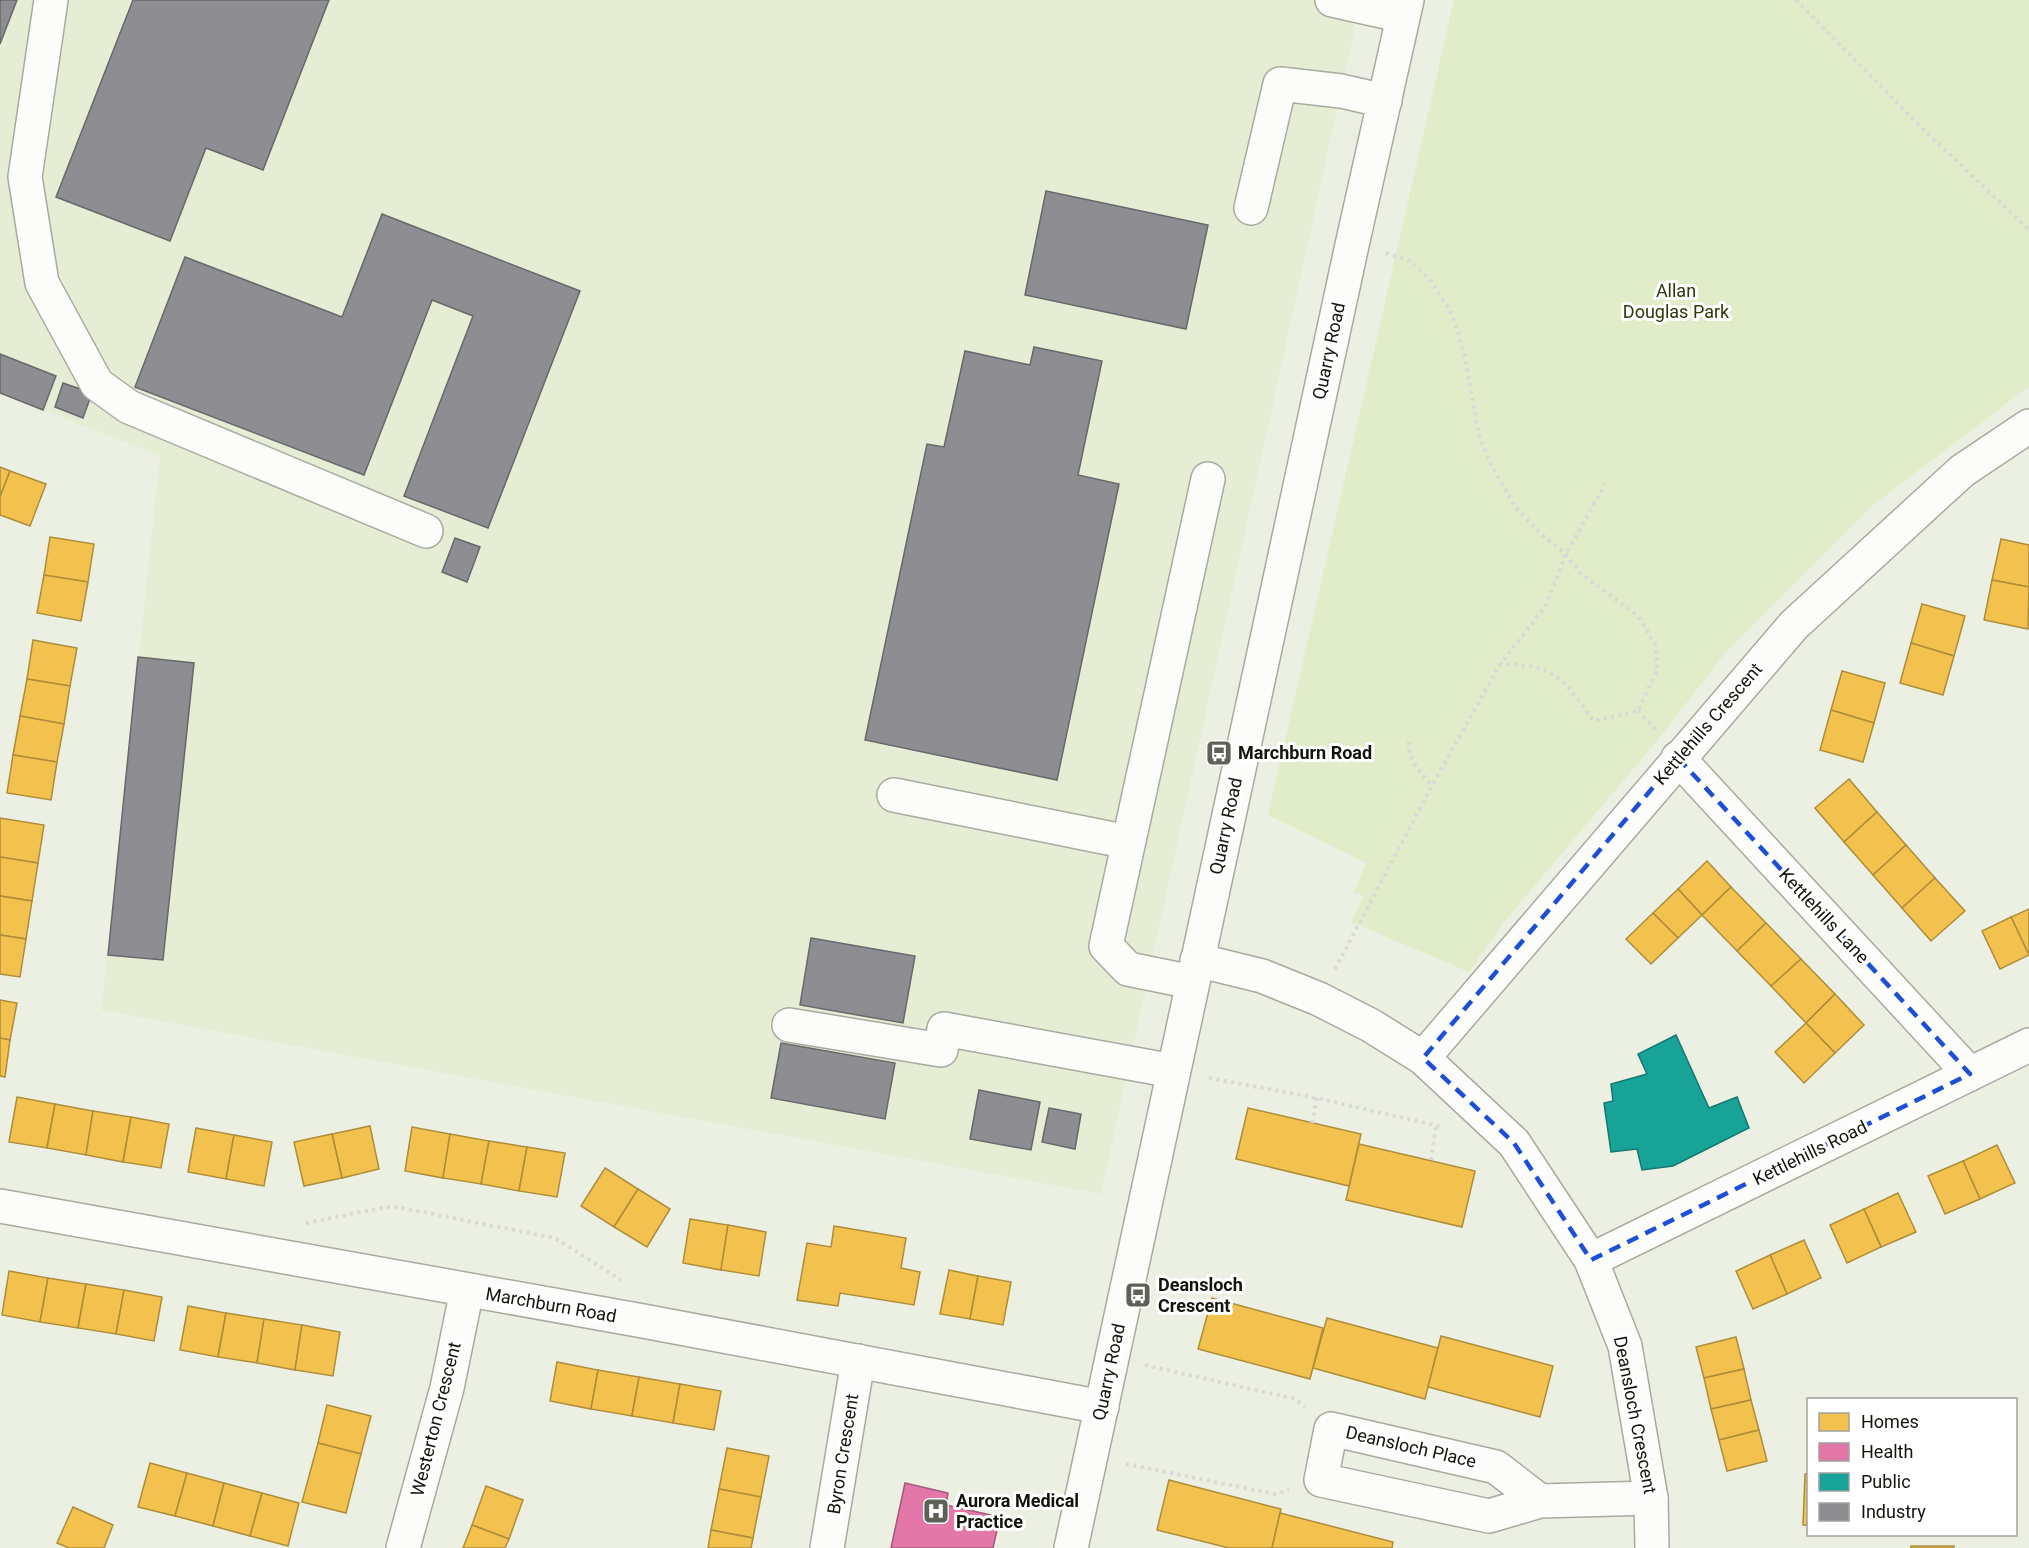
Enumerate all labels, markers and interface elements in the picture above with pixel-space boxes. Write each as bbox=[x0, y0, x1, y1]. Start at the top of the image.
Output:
park label: Allan Douglas Park bbox=[1623, 280, 1730, 322]
street label: Quarry Road bbox=[1308, 300, 1349, 401]
street label: Kettlehills Crescent bbox=[1649, 658, 1766, 789]
bus stop icon: Marchburn Road bbox=[1204, 738, 1234, 768]
place label: Marchburn Road bbox=[1238, 742, 1372, 763]
street label: Quarry Road bbox=[1205, 775, 1246, 876]
street label: Kettlehills Lane bbox=[1775, 864, 1874, 967]
street label: Kettlehills Road bbox=[1749, 1116, 1870, 1189]
place label: Deansloch Crescent bbox=[1158, 1274, 1243, 1316]
bus stop icon: Deansloch Crescent bbox=[1123, 1280, 1153, 1310]
street label: Marchburn Road bbox=[484, 1283, 618, 1326]
street label: Quarry Road bbox=[1088, 1321, 1129, 1422]
street label: Deansloch Crescent bbox=[1610, 1334, 1661, 1496]
street label: Westerton Crescent bbox=[406, 1339, 465, 1498]
street label: Byron Crescent bbox=[823, 1392, 862, 1516]
legend bbox=[1807, 1398, 2017, 1536]
text: Homes bbox=[1861, 1411, 1919, 1432]
street label: Deansloch Place bbox=[1344, 1421, 1478, 1472]
text: Health bbox=[1861, 1441, 1913, 1462]
text: Public bbox=[1861, 1471, 1911, 1492]
place label: Aurora Medical Practice bbox=[956, 1490, 1079, 1532]
hospital icon: Aurora Medical Practice bbox=[921, 1496, 951, 1526]
text: Industry bbox=[1861, 1501, 1926, 1522]

